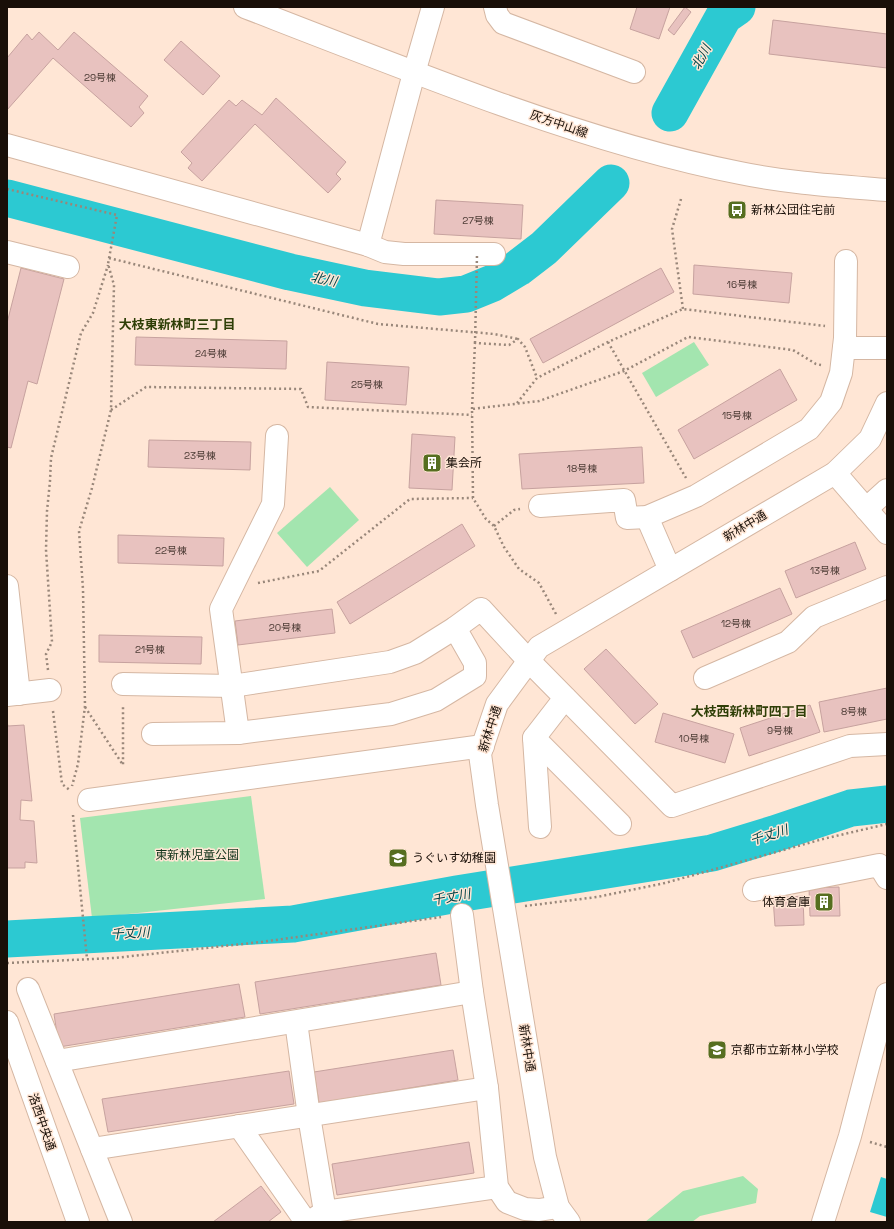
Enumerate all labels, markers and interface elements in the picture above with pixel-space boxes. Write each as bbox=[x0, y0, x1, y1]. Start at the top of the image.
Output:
water label: 北川 bbox=[687, 40, 716, 72]
house number: 29号棟 bbox=[84, 71, 116, 84]
street label: 灰方中山線 bbox=[528, 107, 590, 141]
bus stop icon: 新林公団住宅前 bbox=[726, 199, 748, 221]
place label: 新林公団住宅前 bbox=[751, 202, 835, 218]
house number: 27号棟 bbox=[462, 214, 494, 227]
water label: 北川 bbox=[310, 268, 340, 290]
house number: 16号棟 bbox=[727, 278, 757, 291]
district label: 大枝東新林町三丁目 bbox=[118, 316, 236, 333]
house number: 24号棟 bbox=[195, 347, 227, 360]
house number: 25号棟 bbox=[351, 378, 383, 391]
house number: 15号棟 bbox=[722, 409, 752, 422]
house number: 23号棟 bbox=[184, 449, 216, 462]
building icon: 集会所 bbox=[421, 452, 443, 474]
place label: 集会所 bbox=[446, 455, 482, 471]
house number: 18号棟 bbox=[567, 462, 597, 475]
street label: 新林中通 bbox=[720, 507, 770, 545]
house number: 22号棟 bbox=[155, 544, 187, 557]
house number: 13号棟 bbox=[810, 564, 840, 577]
house number: 12号棟 bbox=[721, 617, 751, 630]
house number: 20号棟 bbox=[269, 621, 301, 634]
house number: 21号棟 bbox=[135, 643, 165, 656]
district label: 大枝西新林町四丁目 bbox=[690, 703, 808, 720]
street label: 新林中通 bbox=[475, 704, 505, 754]
house number: 8号棟 bbox=[841, 705, 867, 718]
house number: 9号棟 bbox=[767, 724, 793, 737]
house number: 10号棟 bbox=[679, 732, 709, 745]
water label: 千丈川 bbox=[748, 820, 792, 849]
park label: 東新林児童公園 bbox=[155, 847, 239, 863]
school or university icon: うぐいす幼稚園 bbox=[387, 847, 409, 869]
place label: うぐいす幼稚園 bbox=[412, 850, 496, 866]
water label: 千丈川 bbox=[430, 885, 474, 909]
building icon: 体育倉庫 bbox=[813, 891, 835, 913]
place label: 体育倉庫 bbox=[762, 894, 810, 910]
water label: 千丈川 bbox=[110, 923, 152, 943]
street label: 新林中通 bbox=[515, 1023, 539, 1073]
school or university icon: 京都市立新林小学校 bbox=[706, 1039, 728, 1061]
place label: 京都市立新林小学校 bbox=[731, 1042, 839, 1058]
street label: 洛西中央通 bbox=[25, 1091, 59, 1153]

